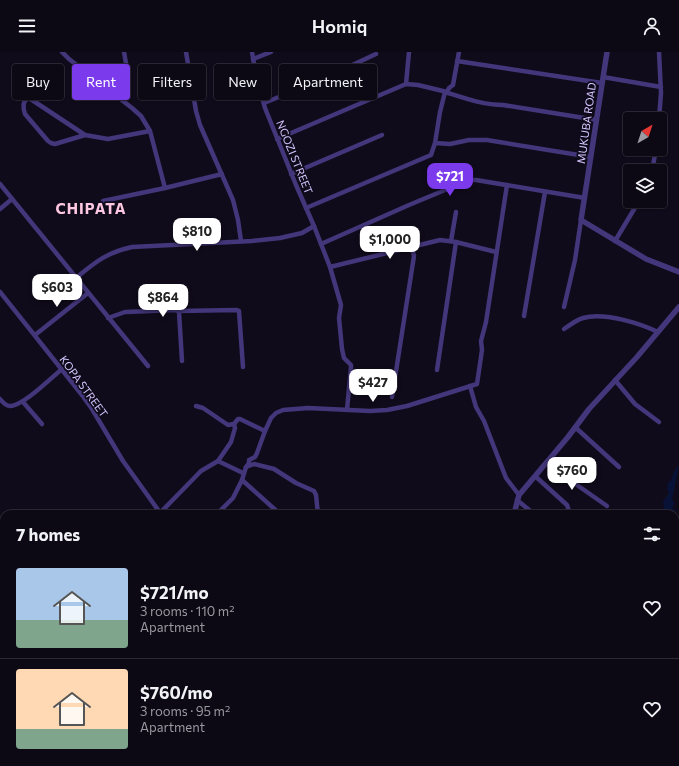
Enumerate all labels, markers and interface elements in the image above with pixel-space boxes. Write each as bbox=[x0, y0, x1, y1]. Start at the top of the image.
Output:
icon: menu bbox=[16, 15, 38, 37]
text: Homiq bbox=[312, 15, 367, 37]
icon: person bbox=[641, 15, 663, 37]
chip: Buy bbox=[12, 64, 64, 100]
chip: Rent bbox=[72, 64, 130, 100]
chip: Filters bbox=[138, 64, 206, 100]
chip: New bbox=[214, 64, 271, 100]
chip: Apartment bbox=[279, 64, 377, 100]
street label: MUKUBA ROAD bbox=[574, 81, 598, 165]
north arrow bbox=[623, 112, 667, 156]
map controls bbox=[623, 112, 667, 208]
street label: NGOZI STREET bbox=[274, 118, 316, 196]
pin: $721 bbox=[426, 163, 474, 197]
button: layers bbox=[623, 164, 667, 208]
text: $721 bbox=[436, 168, 464, 184]
district label: CHIPATA bbox=[56, 199, 126, 217]
pin: $810 bbox=[173, 218, 221, 252]
text: $810 bbox=[182, 223, 212, 239]
pin: $1,000 bbox=[357, 226, 423, 260]
text: $1,000 bbox=[369, 231, 411, 247]
pin: $603 bbox=[33, 274, 81, 308]
text: $603 bbox=[41, 279, 73, 295]
pin: $864 bbox=[139, 284, 187, 318]
text: $864 bbox=[147, 289, 179, 305]
street label: KOPA STREET bbox=[57, 353, 111, 419]
pin: $427 bbox=[349, 369, 397, 403]
text: $427 bbox=[358, 374, 388, 390]
pin: $760 bbox=[548, 457, 596, 491]
text: $760 bbox=[556, 462, 588, 478]
icon: filters bbox=[641, 523, 663, 545]
text: 7 homes bbox=[16, 524, 80, 545]
text: $721/mo bbox=[140, 582, 209, 603]
icon: home bbox=[48, 584, 96, 632]
icon: heart bbox=[641, 597, 663, 619]
text: 3 rooms · 110 m² bbox=[140, 603, 234, 619]
text: Apartment bbox=[140, 619, 205, 635]
text: $760/mo bbox=[140, 682, 213, 703]
icon: home bbox=[48, 685, 96, 733]
icon: heart bbox=[641, 698, 663, 720]
text: 3 rooms · 95 m² bbox=[140, 703, 230, 719]
text: Apartment bbox=[140, 719, 205, 735]

